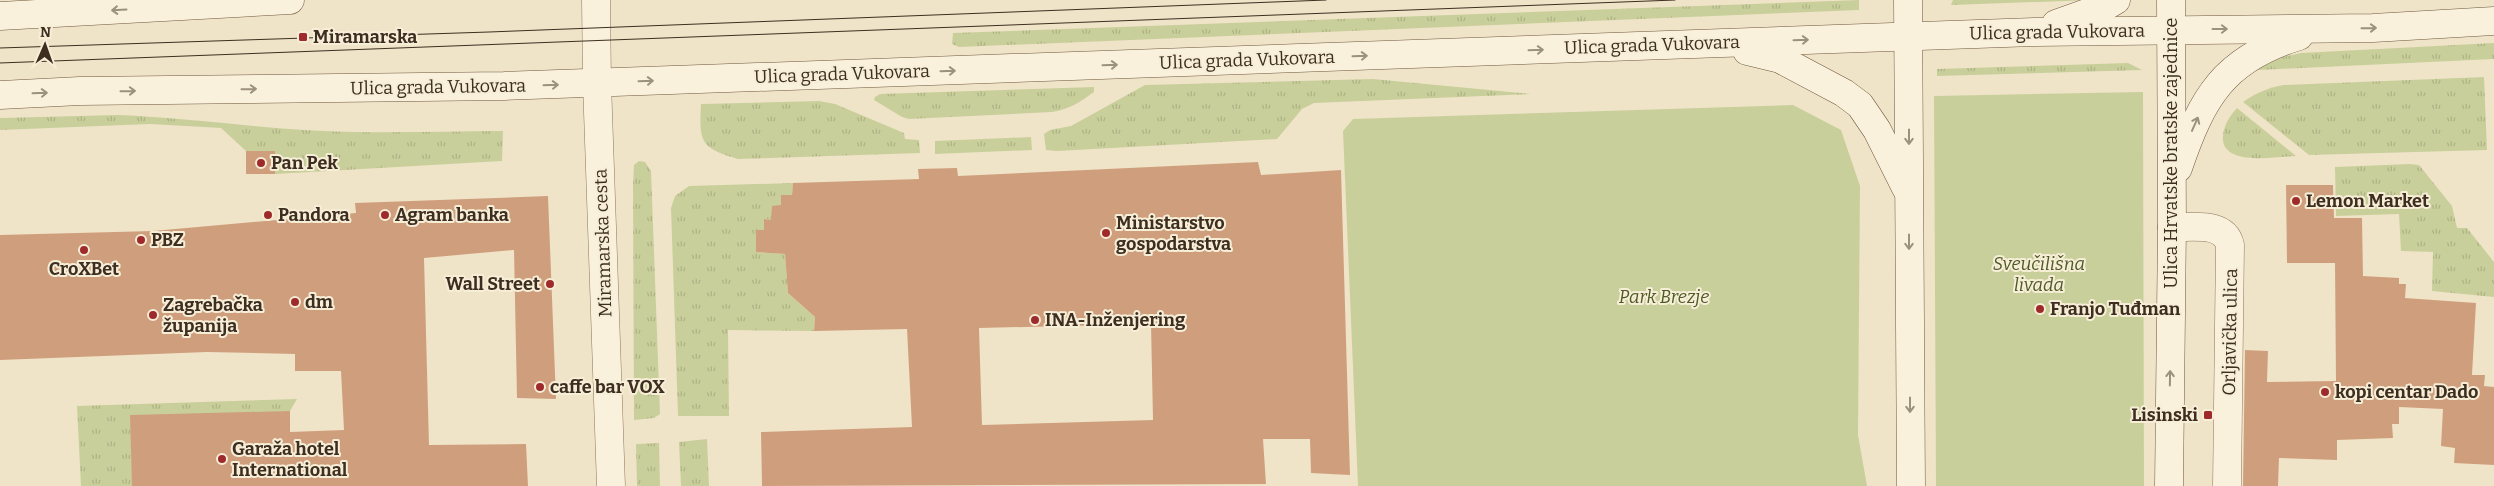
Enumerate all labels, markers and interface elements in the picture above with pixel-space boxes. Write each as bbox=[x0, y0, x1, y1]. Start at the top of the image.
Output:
one-way arrow bbox=[111, 5, 127, 14]
street label: Ulica Hrvatske bratske zajednice bbox=[2160, 18, 2182, 288]
street label: Ulica grada Vukovara bbox=[1969, 19, 2145, 45]
north arrow bbox=[20, 20, 70, 70]
one-way arrow bbox=[2360, 23, 2376, 33]
text: N bbox=[40, 24, 51, 41]
one-way arrow bbox=[2212, 24, 2228, 34]
place label: Miramarska bbox=[313, 26, 417, 48]
marker: Miramarska bbox=[297, 31, 309, 43]
street label: Ulica grada Vukovara bbox=[1564, 31, 1740, 59]
one-way arrow bbox=[1792, 35, 1808, 45]
one-way arrow bbox=[1528, 45, 1544, 54]
street label: Ulica grada Vukovara bbox=[1159, 46, 1335, 74]
one-way arrow bbox=[1352, 51, 1368, 61]
street label: Ulica grada Vukovara bbox=[754, 60, 930, 88]
one-way arrow bbox=[1102, 60, 1118, 70]
one-way arrow bbox=[940, 66, 956, 75]
street label: Ulica grada Vukovara bbox=[350, 74, 526, 100]
one-way arrow bbox=[637, 77, 653, 86]
one-way arrow bbox=[542, 80, 559, 90]
one-way arrow bbox=[240, 85, 256, 94]
one-way arrow bbox=[120, 86, 136, 96]
one-way arrow bbox=[32, 88, 48, 98]
one-way arrow bbox=[2190, 117, 2200, 132]
one-way arrow bbox=[1904, 128, 1914, 145]
place label: Pan Pek bbox=[271, 152, 338, 174]
marker: Pan Pek bbox=[255, 157, 267, 169]
street label: Miramarska cesta bbox=[589, 168, 617, 318]
place label: Lemon Market bbox=[2306, 190, 2429, 212]
marker: Lemon Market bbox=[2290, 195, 2302, 207]
place label: Pandora bbox=[278, 204, 350, 226]
place label: Agram banka bbox=[395, 204, 509, 226]
marker: Pandora bbox=[262, 209, 274, 221]
marker: Agram banka bbox=[379, 209, 391, 221]
place label: Ministarstvo gospodarstva bbox=[1116, 212, 1231, 255]
marker: Ministarstvo gospodarstva bbox=[1100, 227, 1112, 239]
place label: PBZ bbox=[151, 229, 184, 251]
marker: PBZ bbox=[135, 234, 147, 246]
one-way arrow bbox=[1904, 234, 1914, 250]
marker: CroXBet bbox=[78, 244, 90, 256]
park label: Sveučilišna livada bbox=[1993, 253, 2085, 296]
place label: CroXBet bbox=[49, 258, 119, 280]
street label: Orljavička ulica bbox=[2218, 268, 2242, 396]
place label: Wall Street bbox=[446, 273, 540, 295]
marker: Wall Street bbox=[544, 278, 556, 290]
park label: Park Brezje bbox=[1619, 286, 1709, 308]
place label: dm bbox=[305, 291, 333, 313]
place label: Zagrebačka županija bbox=[163, 294, 263, 337]
marker: dm bbox=[289, 296, 301, 308]
place label: Franjo Tuđman bbox=[2050, 298, 2181, 320]
marker: Franjo Tuđman bbox=[2034, 303, 2046, 315]
marker: Zagrebačka županija bbox=[147, 309, 159, 321]
place label: INA-Inženjering bbox=[1045, 309, 1186, 331]
marker: INA-Inženjering bbox=[1029, 314, 1041, 326]
one-way arrow bbox=[2165, 370, 2175, 386]
place label: caffe bar VOX bbox=[550, 376, 665, 398]
marker: caffe bar VOX bbox=[534, 381, 546, 393]
place label: kopi centar Dado bbox=[2335, 381, 2478, 403]
marker: kopi centar Dado bbox=[2319, 386, 2331, 398]
one-way arrow bbox=[1905, 396, 1915, 413]
place label: Lisinski bbox=[2131, 404, 2198, 426]
marker: Lisinski bbox=[2202, 409, 2214, 421]
place label: Garaža hotel International bbox=[232, 438, 348, 481]
marker: Garaža hotel International bbox=[216, 453, 228, 465]

